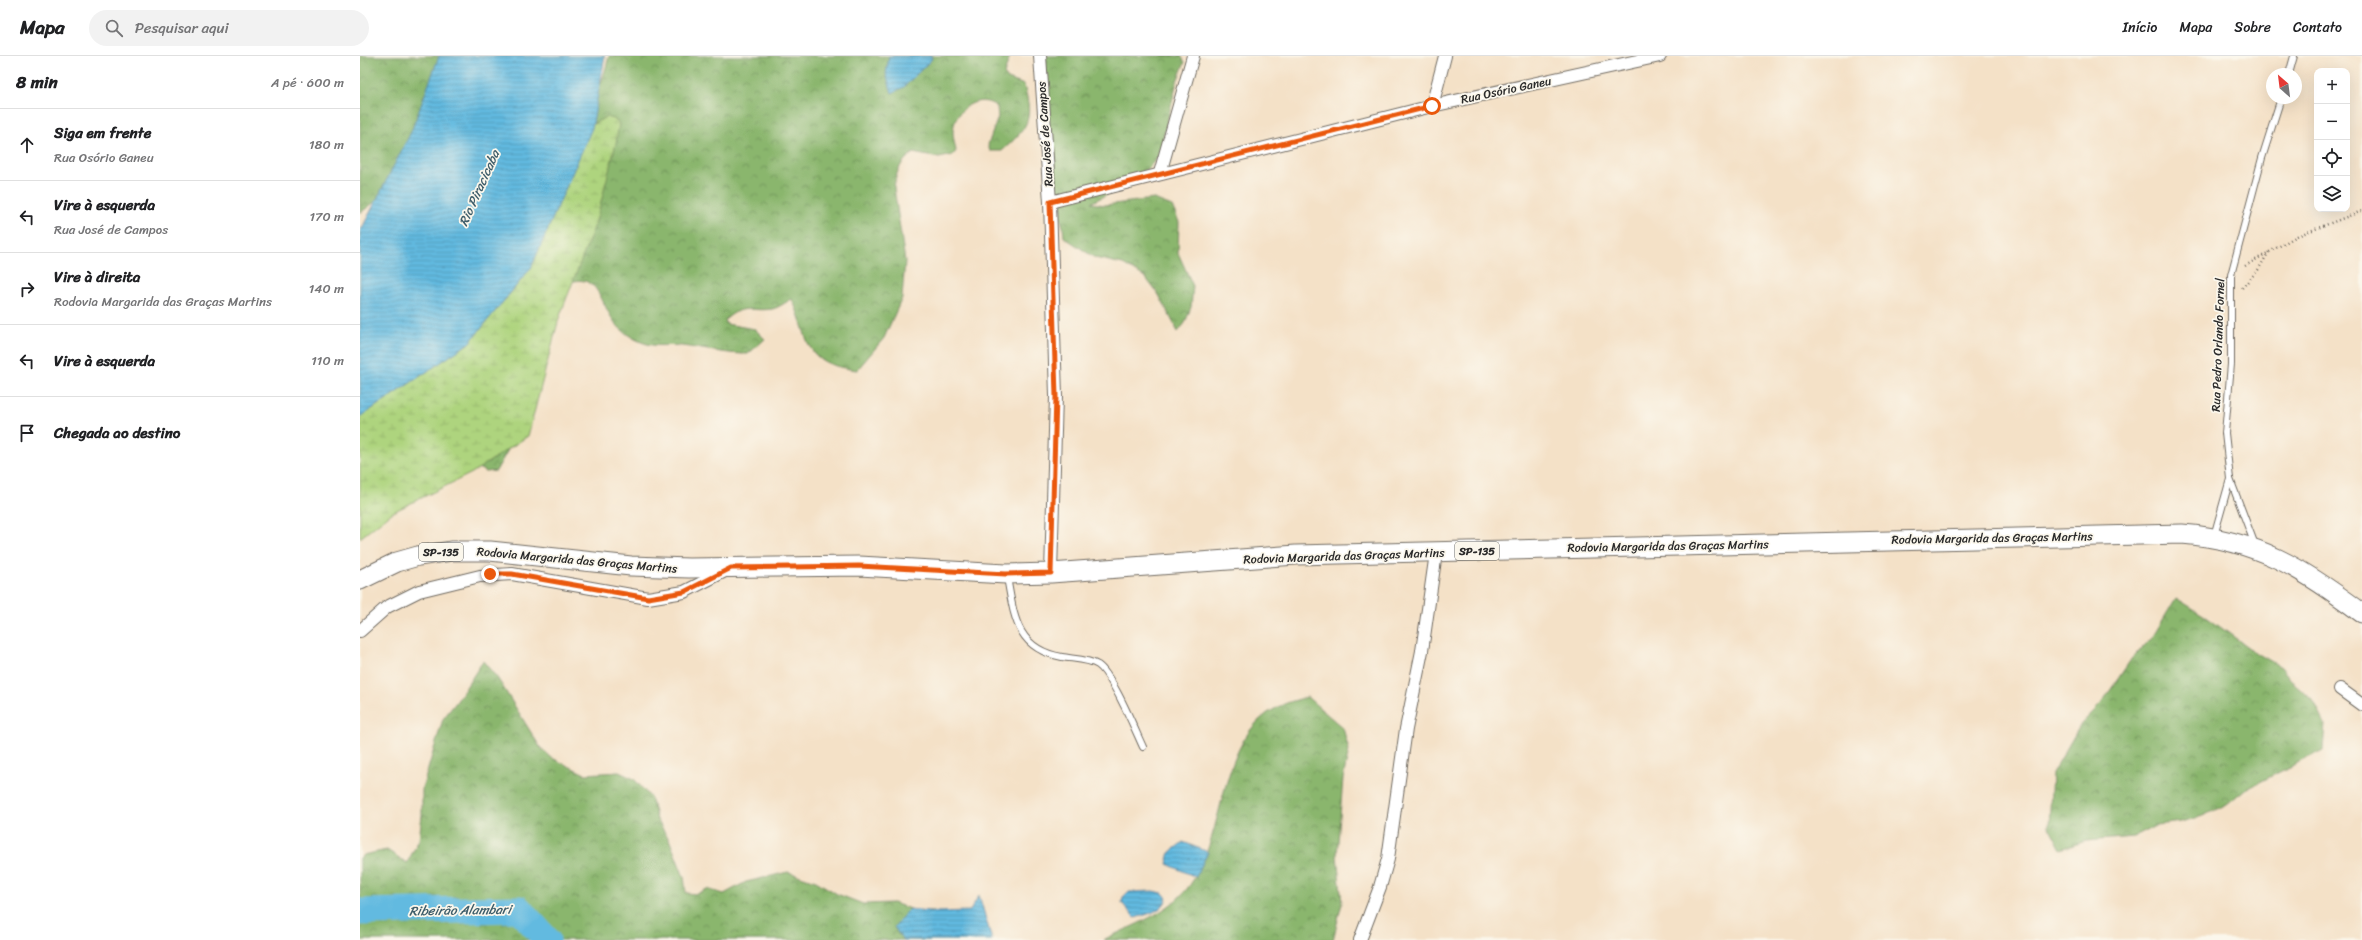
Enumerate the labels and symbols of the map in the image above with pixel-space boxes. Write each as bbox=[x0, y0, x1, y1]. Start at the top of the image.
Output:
north arrow bbox=[2266, 68, 2302, 104]
street label: Rua Osório Ganeu bbox=[1459, 70, 1554, 110]
street label: Rua José de Campos bbox=[1030, 80, 1060, 187]
route start bbox=[1423, 97, 1441, 115]
water label: Rio Piracicaba bbox=[452, 145, 507, 230]
street label: Rua Pedro Orlando Fornel bbox=[2205, 277, 2231, 412]
street label: Rodovia Margarida das Graças Martins bbox=[1891, 525, 2093, 551]
street label: Rodovia Margarida das Graças Martins bbox=[1567, 533, 1769, 559]
street label: Rodovia Margarida das Graças Martins bbox=[476, 540, 679, 580]
street label: Rodovia Margarida das Graças Martins bbox=[1243, 541, 1445, 571]
road number: SP-135 bbox=[1455, 542, 1499, 560]
road number: SP-135 bbox=[419, 543, 463, 561]
route end bbox=[481, 565, 499, 583]
water label: Ribeirão Alambari bbox=[409, 898, 514, 922]

